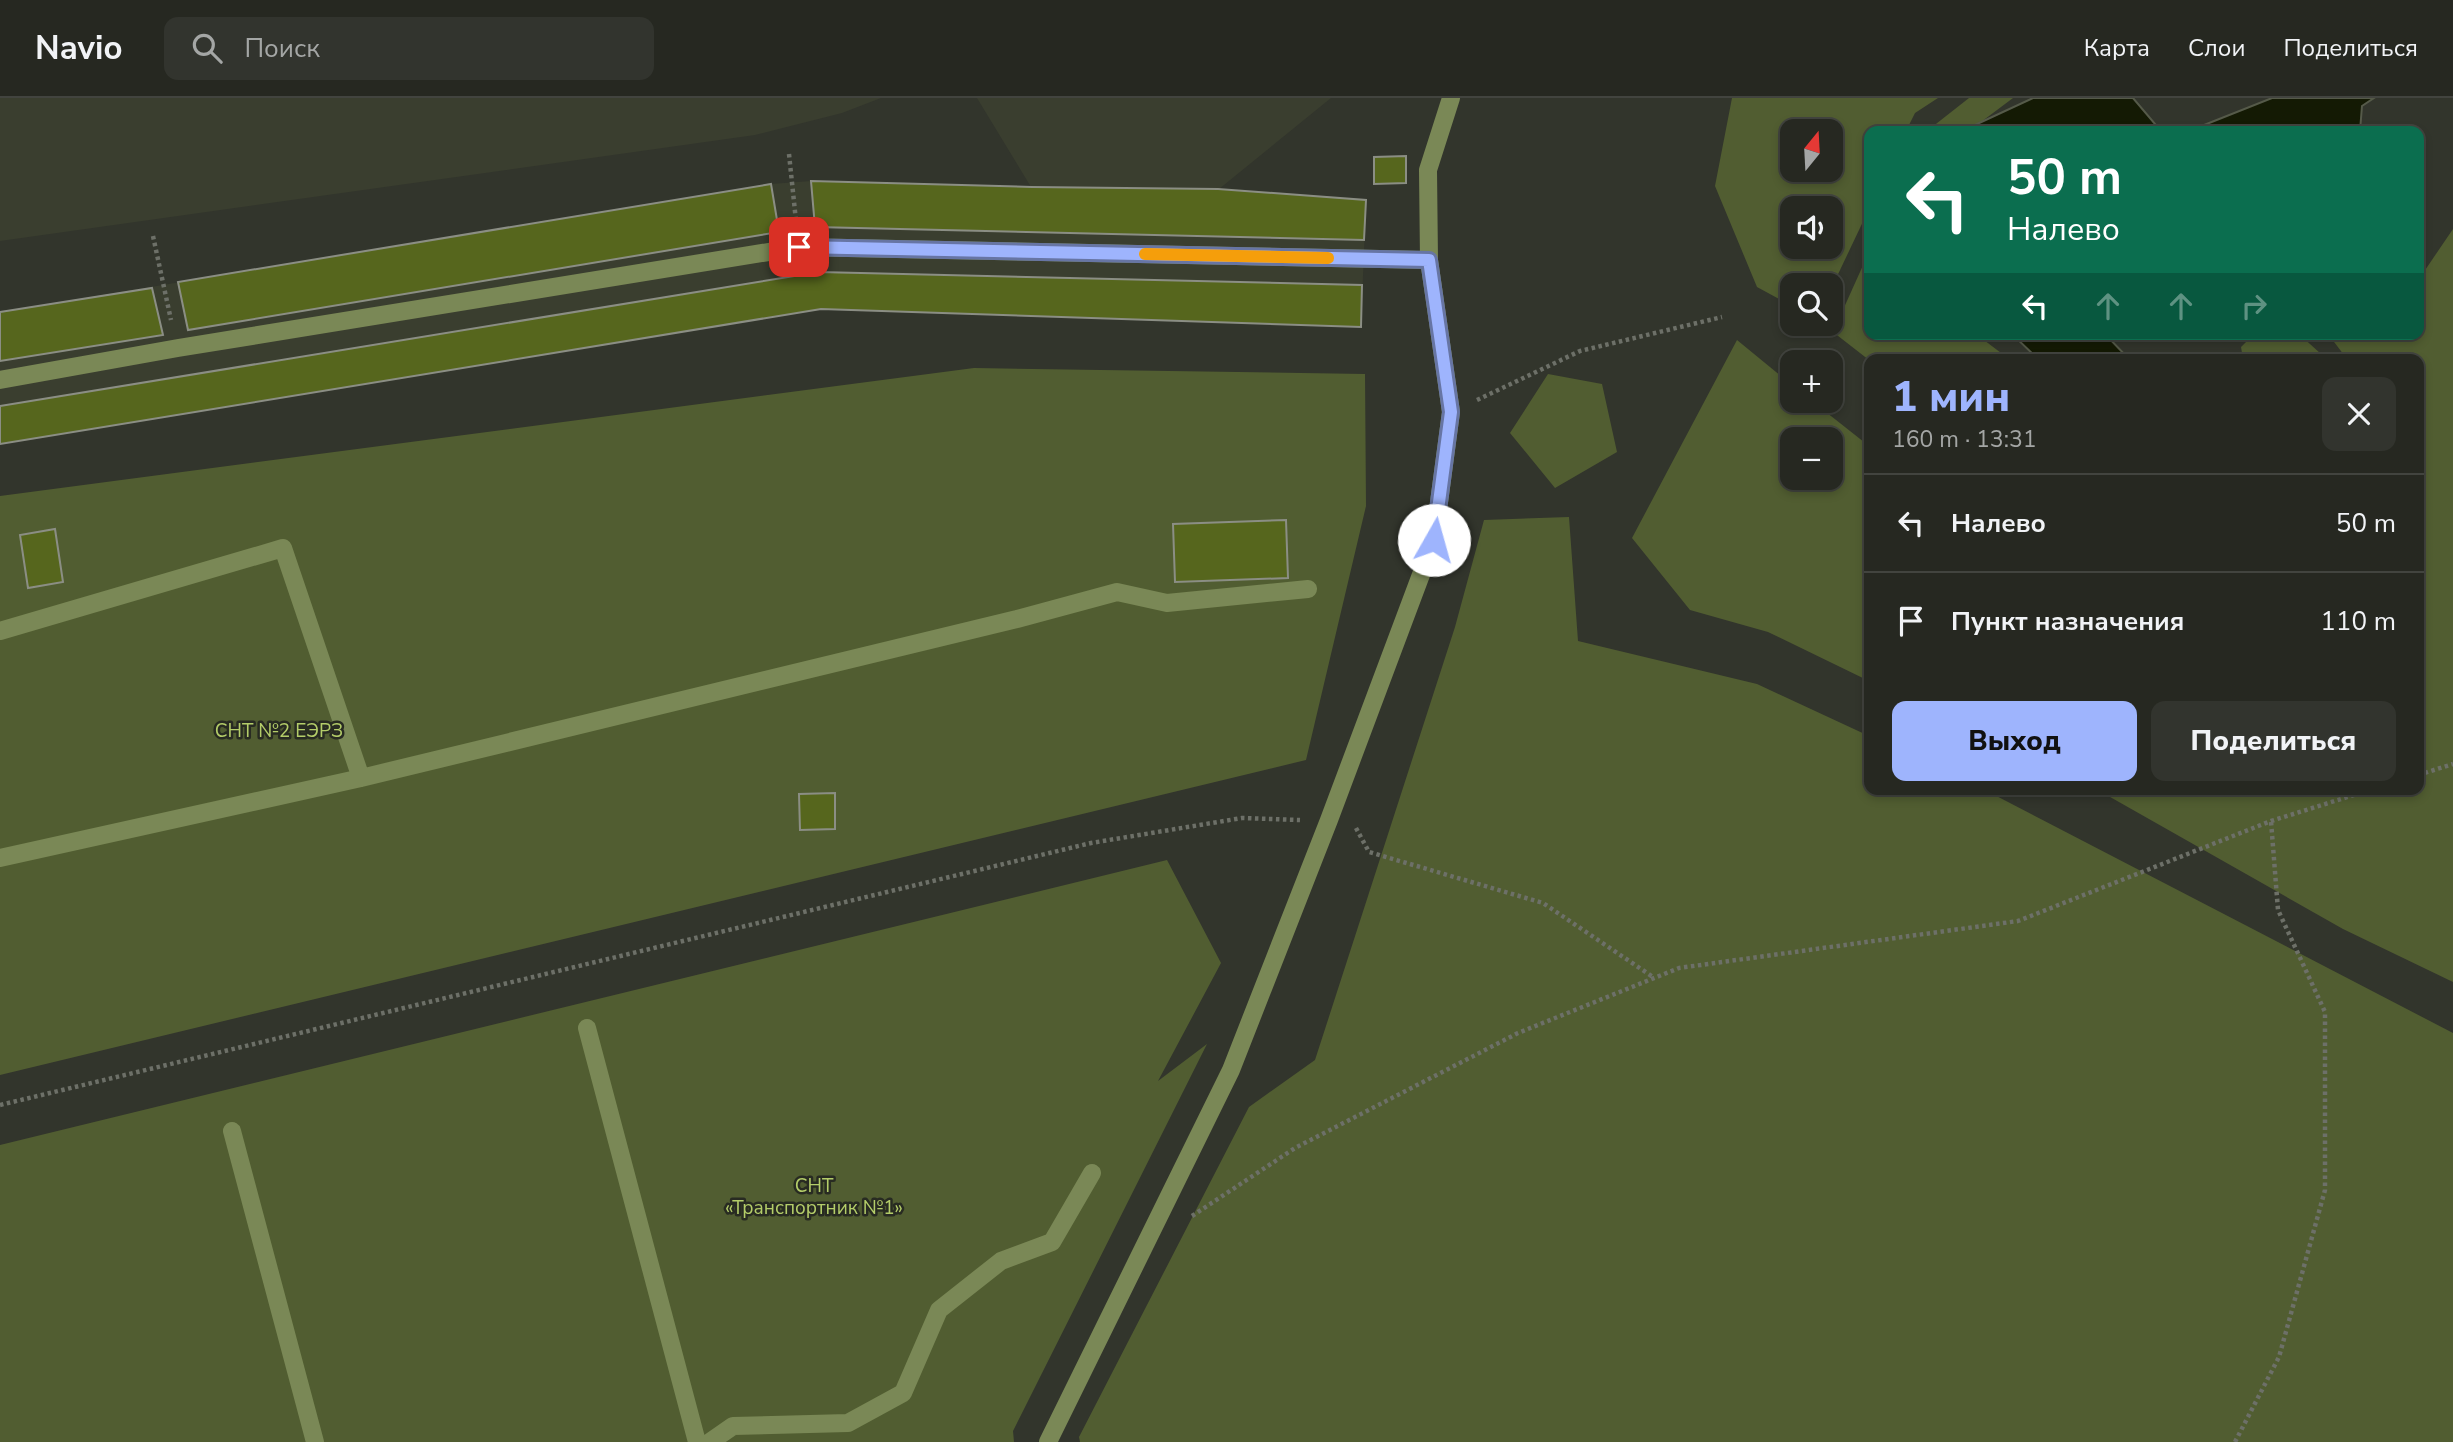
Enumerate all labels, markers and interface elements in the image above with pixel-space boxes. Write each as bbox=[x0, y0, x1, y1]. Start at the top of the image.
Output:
search box bbox=[164, 17, 654, 80]
text: Navio bbox=[35, 26, 122, 71]
icon: search bbox=[188, 29, 226, 67]
text: Поиск bbox=[244, 31, 320, 66]
text: Карта bbox=[2084, 32, 2150, 64]
text: Слои bbox=[2188, 32, 2245, 64]
text: Поделиться bbox=[2283, 32, 2418, 64]
north arrow bbox=[1780, 119, 1843, 182]
map controls bbox=[1780, 119, 1843, 490]
text: 50 m bbox=[2007, 144, 2122, 211]
icon: left bbox=[1892, 154, 1983, 245]
button: sound bbox=[1780, 196, 1843, 259]
text: Налево bbox=[2007, 208, 2120, 251]
pin bbox=[769, 217, 829, 277]
icon: arrive bbox=[780, 228, 818, 266]
button: search bbox=[1780, 273, 1843, 336]
icon: left bbox=[2016, 287, 2054, 325]
icon: ahead bbox=[2089, 287, 2127, 325]
icon: ahead bbox=[2162, 287, 2200, 325]
icon: right bbox=[2235, 287, 2273, 325]
button: + bbox=[1780, 350, 1843, 413]
text: 1 мин bbox=[1892, 369, 2010, 426]
button: close bbox=[2322, 377, 2396, 451]
text: 160 m · 13:31 bbox=[1892, 424, 2037, 455]
button: − bbox=[1780, 427, 1843, 490]
position arrow bbox=[1397, 503, 1471, 577]
icon: left bbox=[1892, 504, 1930, 542]
text: Налево bbox=[1951, 506, 2046, 541]
text: 50 m bbox=[2336, 506, 2396, 541]
icon: arrive bbox=[1892, 602, 1930, 640]
text: Пункт назначения bbox=[1951, 604, 2184, 639]
text: 110 m bbox=[2320, 604, 2396, 639]
button: Выход bbox=[1892, 701, 2137, 781]
button: Поделиться bbox=[2151, 701, 2396, 781]
park label: СНТ №2 ЕЭРЗ bbox=[215, 718, 343, 744]
park label: СНТ «Транспортник №1» bbox=[725, 1173, 903, 1221]

